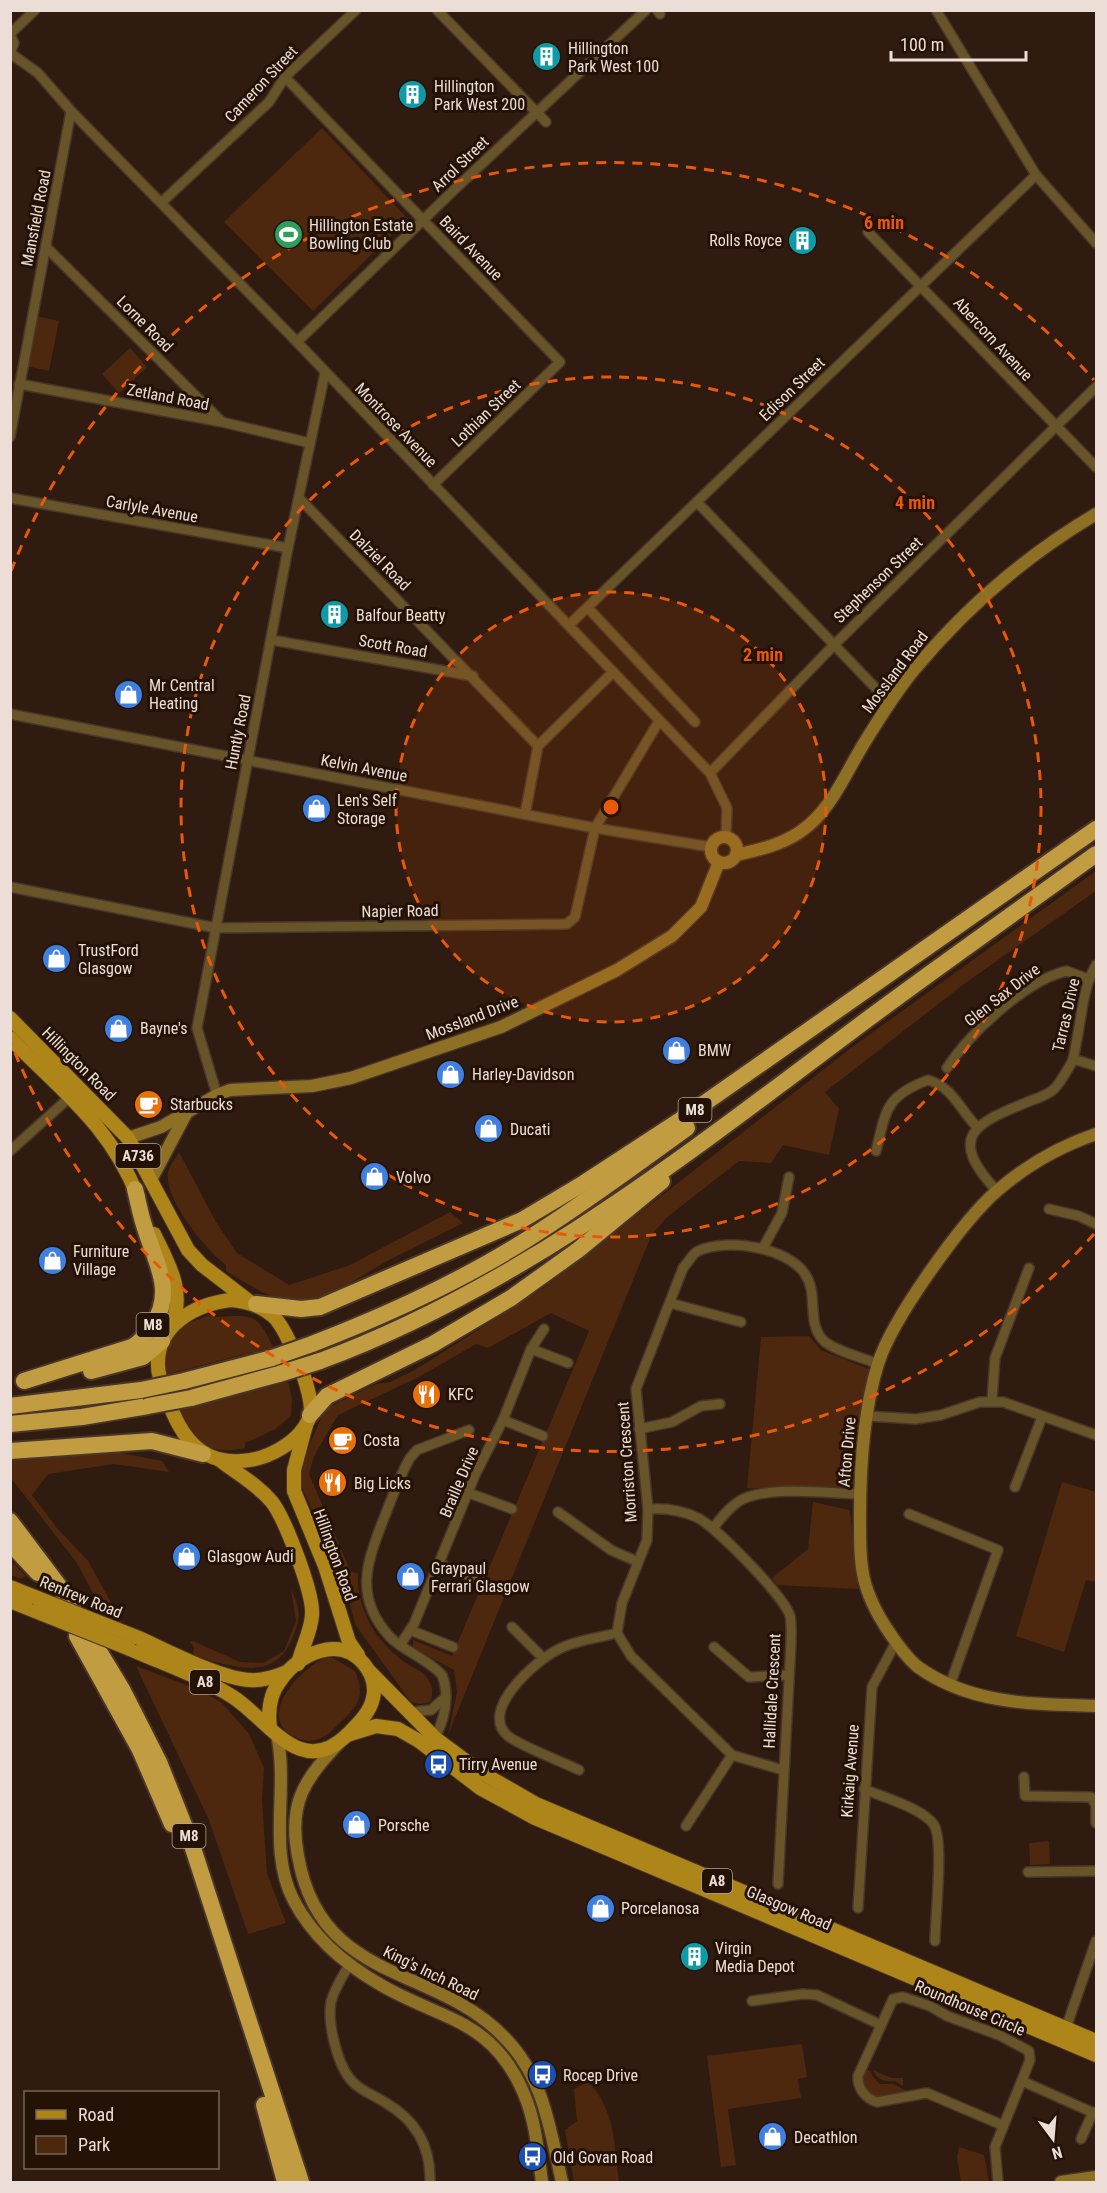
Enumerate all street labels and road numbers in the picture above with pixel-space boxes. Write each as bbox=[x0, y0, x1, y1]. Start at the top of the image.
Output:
street label: Cameron Street bbox=[221, 42, 302, 126]
street label: Arrol Street bbox=[428, 132, 493, 196]
street label: Mansfield Road bbox=[17, 168, 55, 268]
street label: Baird Avenue bbox=[436, 212, 506, 284]
street label: Lorne Road bbox=[113, 292, 177, 356]
street label: Abercorn Avenue bbox=[950, 293, 1036, 385]
street label: Edison Street bbox=[755, 353, 829, 425]
street label: Lothian Street bbox=[448, 375, 525, 451]
street label: Montrose Avenue bbox=[351, 379, 441, 471]
street label: Zetland Road bbox=[125, 380, 211, 414]
street label: Carlyle Avenue bbox=[105, 492, 199, 526]
street label: Dalziel Road bbox=[346, 526, 414, 594]
street label: Stephenson Street bbox=[830, 533, 926, 627]
street label: Mossland Road bbox=[858, 627, 932, 717]
street label: Scott Road bbox=[357, 631, 429, 661]
street label: Huntly Road bbox=[221, 693, 255, 771]
street label: Kelvin Avenue bbox=[319, 750, 409, 786]
street label: Napier Road bbox=[361, 901, 439, 921]
street label: Glen Sax Drive bbox=[960, 960, 1044, 1030]
street label: Tarras Drive bbox=[1048, 976, 1084, 1054]
street label: Mossland Drive bbox=[423, 992, 521, 1044]
street label: Hillington Road bbox=[38, 1023, 120, 1105]
road number: M8 bbox=[678, 1098, 712, 1122]
road number: A736 bbox=[116, 1144, 160, 1168]
road number: M8 bbox=[136, 1313, 170, 1337]
street label: Morriston Crescent bbox=[613, 1401, 641, 1523]
street label: Afton Drive bbox=[834, 1416, 860, 1488]
street label: Braille Drive bbox=[436, 1444, 482, 1520]
street label: Hillington Road bbox=[310, 1506, 360, 1604]
street label: Renfrew Road bbox=[37, 1572, 125, 1622]
street label: Hallidale Crescent bbox=[760, 1633, 785, 1749]
road number: A8 bbox=[190, 1670, 220, 1694]
street label: Kirkaig Avenue bbox=[837, 1724, 863, 1818]
road number: M8 bbox=[172, 1824, 206, 1848]
road number: A8 bbox=[702, 1869, 732, 1893]
street label: Glasgow Road bbox=[744, 1882, 834, 1934]
street label: King's Inch Road bbox=[380, 1942, 482, 2004]
street label: Roundhouse Circle bbox=[912, 1976, 1028, 2040]

